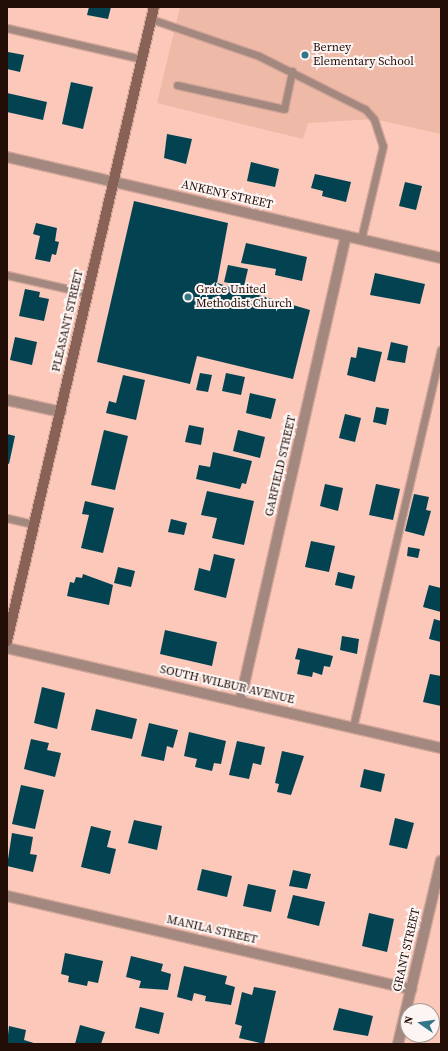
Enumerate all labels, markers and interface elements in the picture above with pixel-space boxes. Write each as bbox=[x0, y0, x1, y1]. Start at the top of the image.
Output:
place label: Berney Elementary School bbox=[313, 41, 414, 69]
marker: Berney Elementary School bbox=[300, 50, 310, 60]
street label: ANKENY STREET bbox=[180, 177, 274, 213]
street label: PLEASANT STREET bbox=[49, 268, 87, 374]
place label: Grace United Methodist Church bbox=[196, 283, 292, 311]
marker: Grace United Methodist Church bbox=[183, 292, 193, 302]
street label: GARFIELD STREET bbox=[262, 414, 300, 518]
street label: SOUTH WILBUR AVENUE bbox=[158, 662, 296, 708]
street label: GRANT STREET bbox=[390, 907, 424, 993]
street label: MANILA STREET bbox=[165, 913, 259, 947]
north arrow bbox=[400, 1003, 440, 1043]
text: N bbox=[401, 1015, 417, 1026]

